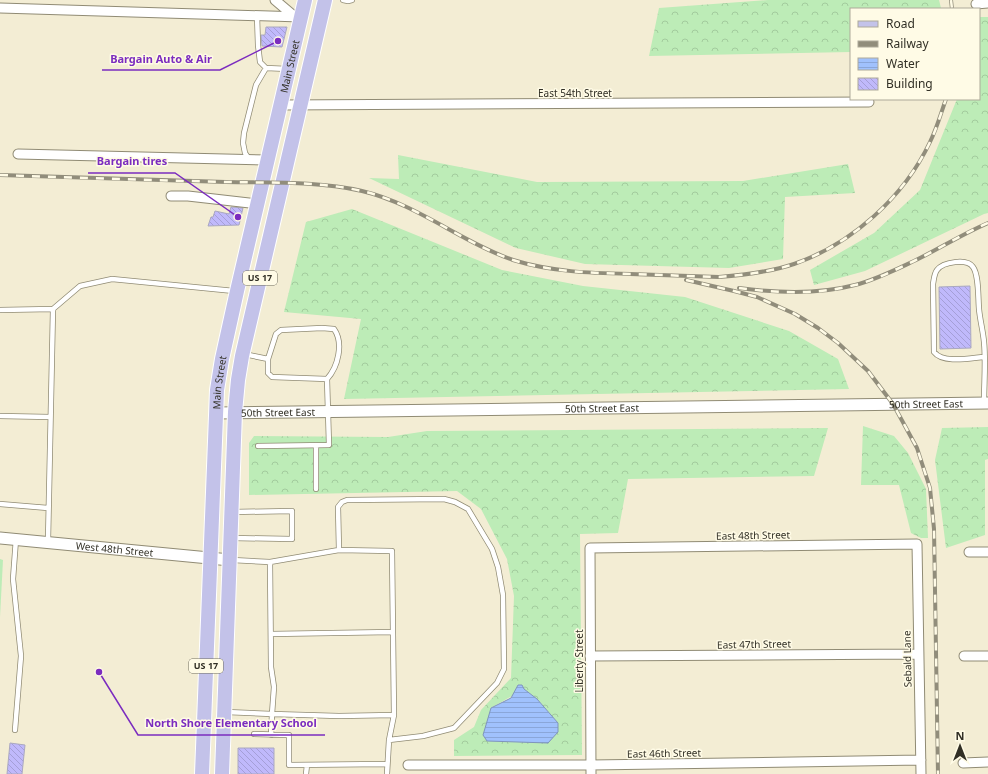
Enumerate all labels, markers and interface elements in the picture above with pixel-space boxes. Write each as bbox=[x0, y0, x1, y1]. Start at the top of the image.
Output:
legend bbox=[850, 8, 980, 100]
text: Road bbox=[886, 15, 915, 32]
text: Railway bbox=[886, 35, 930, 52]
street label: Main Street bbox=[277, 38, 303, 94]
callout: Bargain Auto & Air bbox=[102, 47, 220, 70]
text: Bargain Auto & Air bbox=[110, 51, 212, 66]
text: Water bbox=[886, 55, 920, 72]
text: Building bbox=[886, 75, 933, 92]
street label: East 54th Street bbox=[538, 86, 612, 100]
callout: Bargain tires bbox=[88, 150, 175, 173]
text: Bargain tires bbox=[97, 153, 168, 168]
road number: US 17 bbox=[243, 271, 277, 285]
street label: Main Street bbox=[209, 354, 230, 410]
street label: 50th Street East bbox=[889, 396, 963, 411]
street label: 50th Street East bbox=[565, 401, 639, 415]
street label: 50th Street East bbox=[241, 405, 315, 420]
street label: East 48th Street bbox=[716, 527, 790, 543]
street label: West 48th Street bbox=[75, 538, 154, 560]
street label: Liberty Street bbox=[572, 629, 586, 692]
street label: Sebald Lane bbox=[899, 630, 914, 688]
street label: East 47th Street bbox=[717, 636, 791, 652]
road number: US 17 bbox=[189, 659, 223, 673]
callout: North Shore Elementary School bbox=[138, 712, 325, 735]
text: North Shore Elementary School bbox=[145, 715, 317, 730]
north arrow bbox=[940, 726, 980, 766]
text: N bbox=[956, 728, 964, 743]
street label: East 46th Street bbox=[627, 745, 701, 761]

